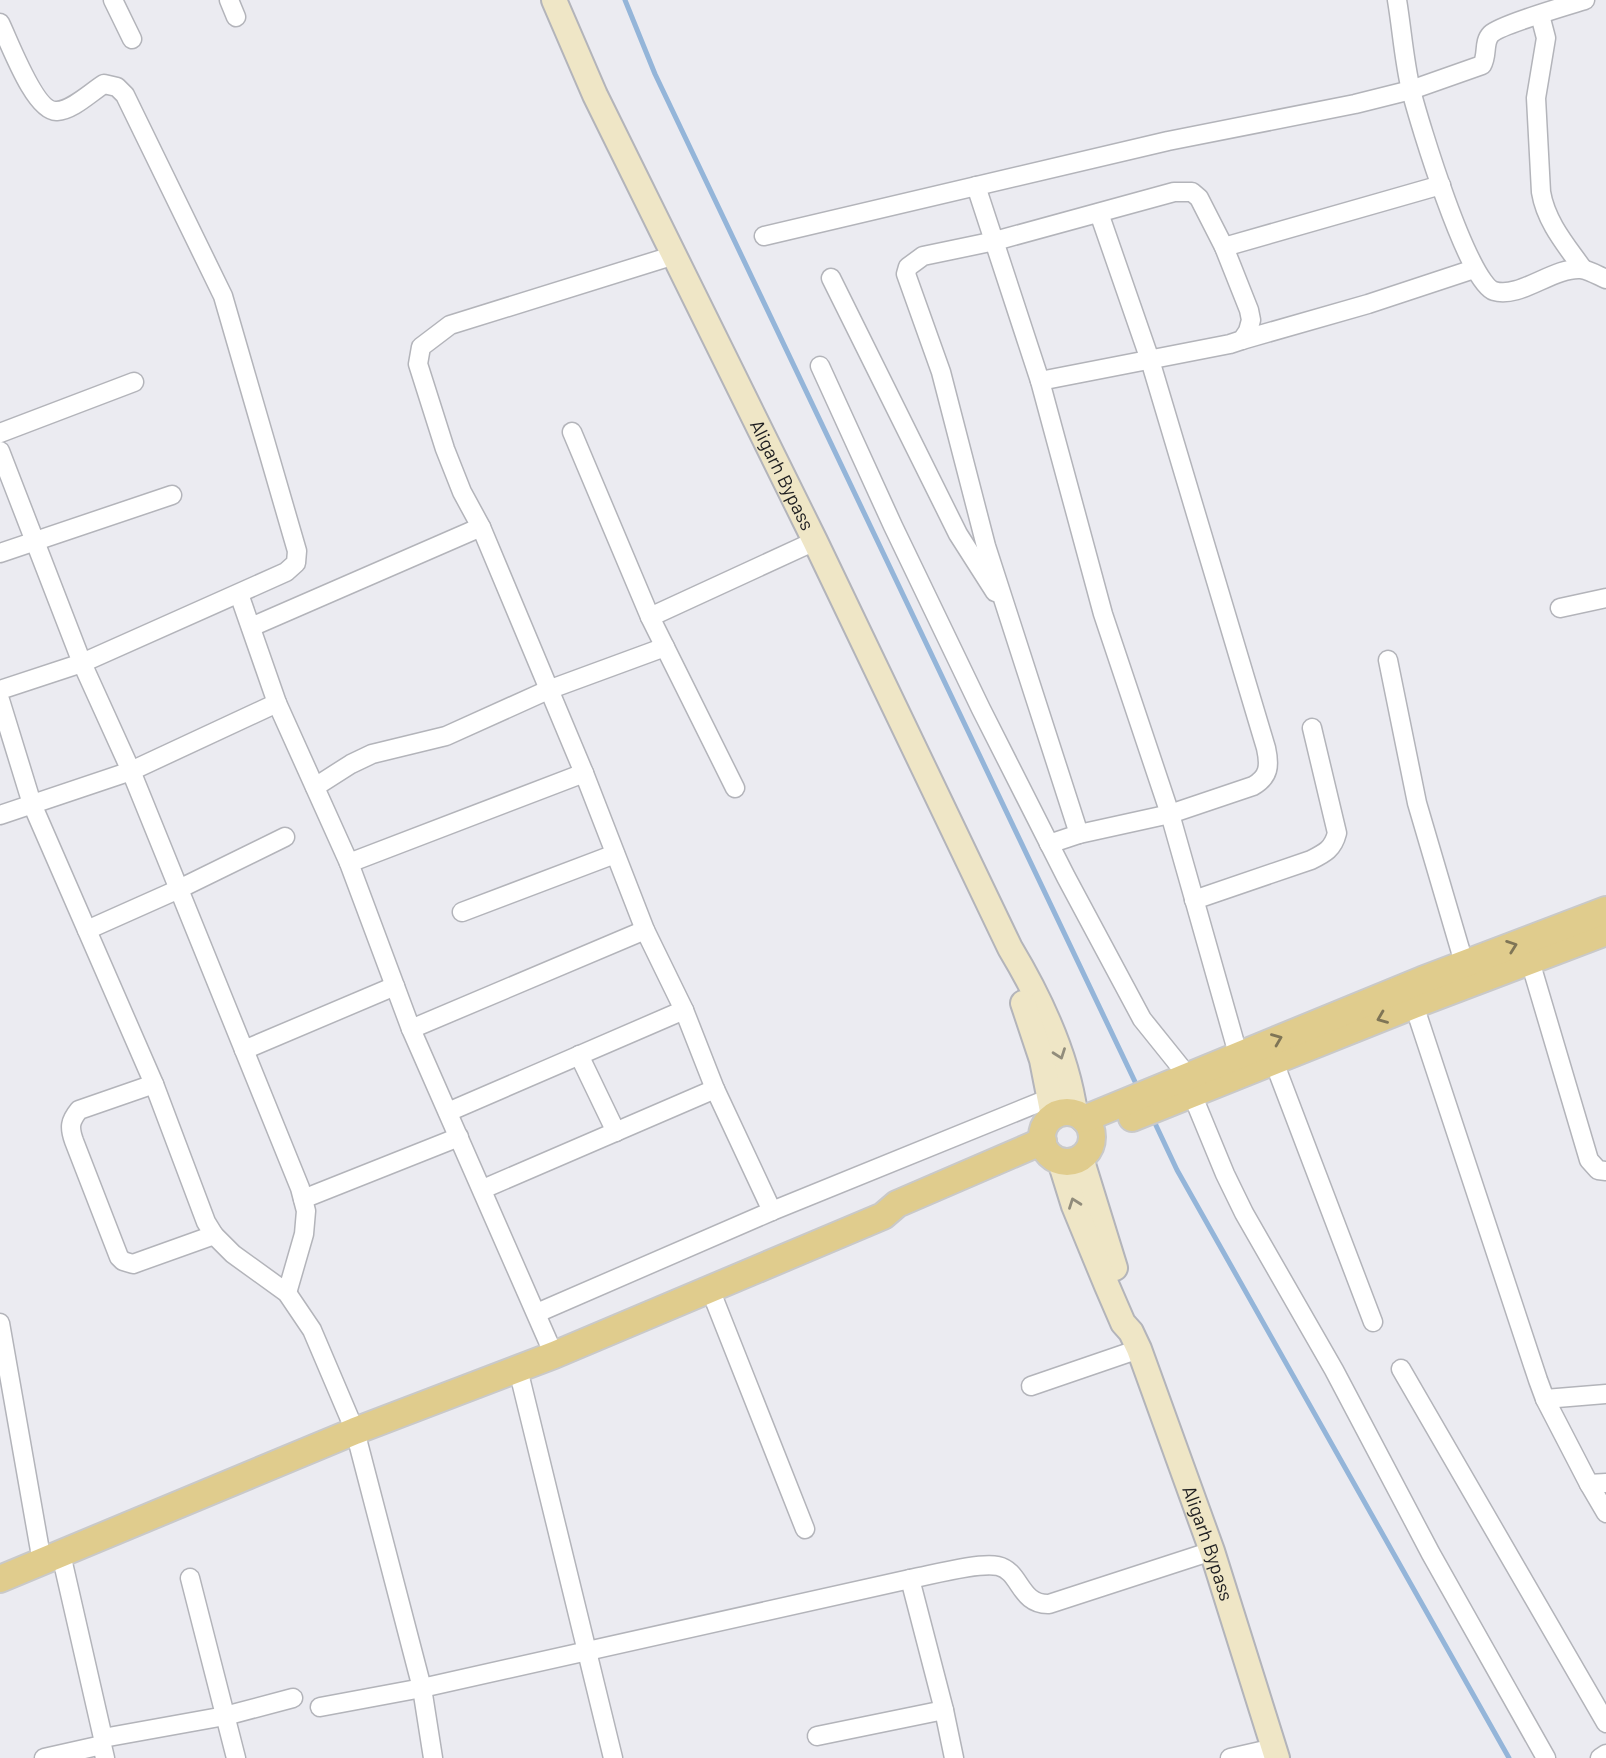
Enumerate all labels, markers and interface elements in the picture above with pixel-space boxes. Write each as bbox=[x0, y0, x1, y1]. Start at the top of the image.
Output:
street label: Aligarh Bypass bbox=[746, 416, 820, 534]
one-way arrow bbox=[1505, 940, 1517, 954]
one-way arrow bbox=[1377, 1009, 1389, 1023]
one-way arrow bbox=[1271, 1033, 1283, 1047]
one-way arrow bbox=[1052, 1047, 1066, 1059]
one-way arrow bbox=[1068, 1198, 1082, 1210]
street label: Aligarh Bypass bbox=[1178, 1482, 1239, 1604]

